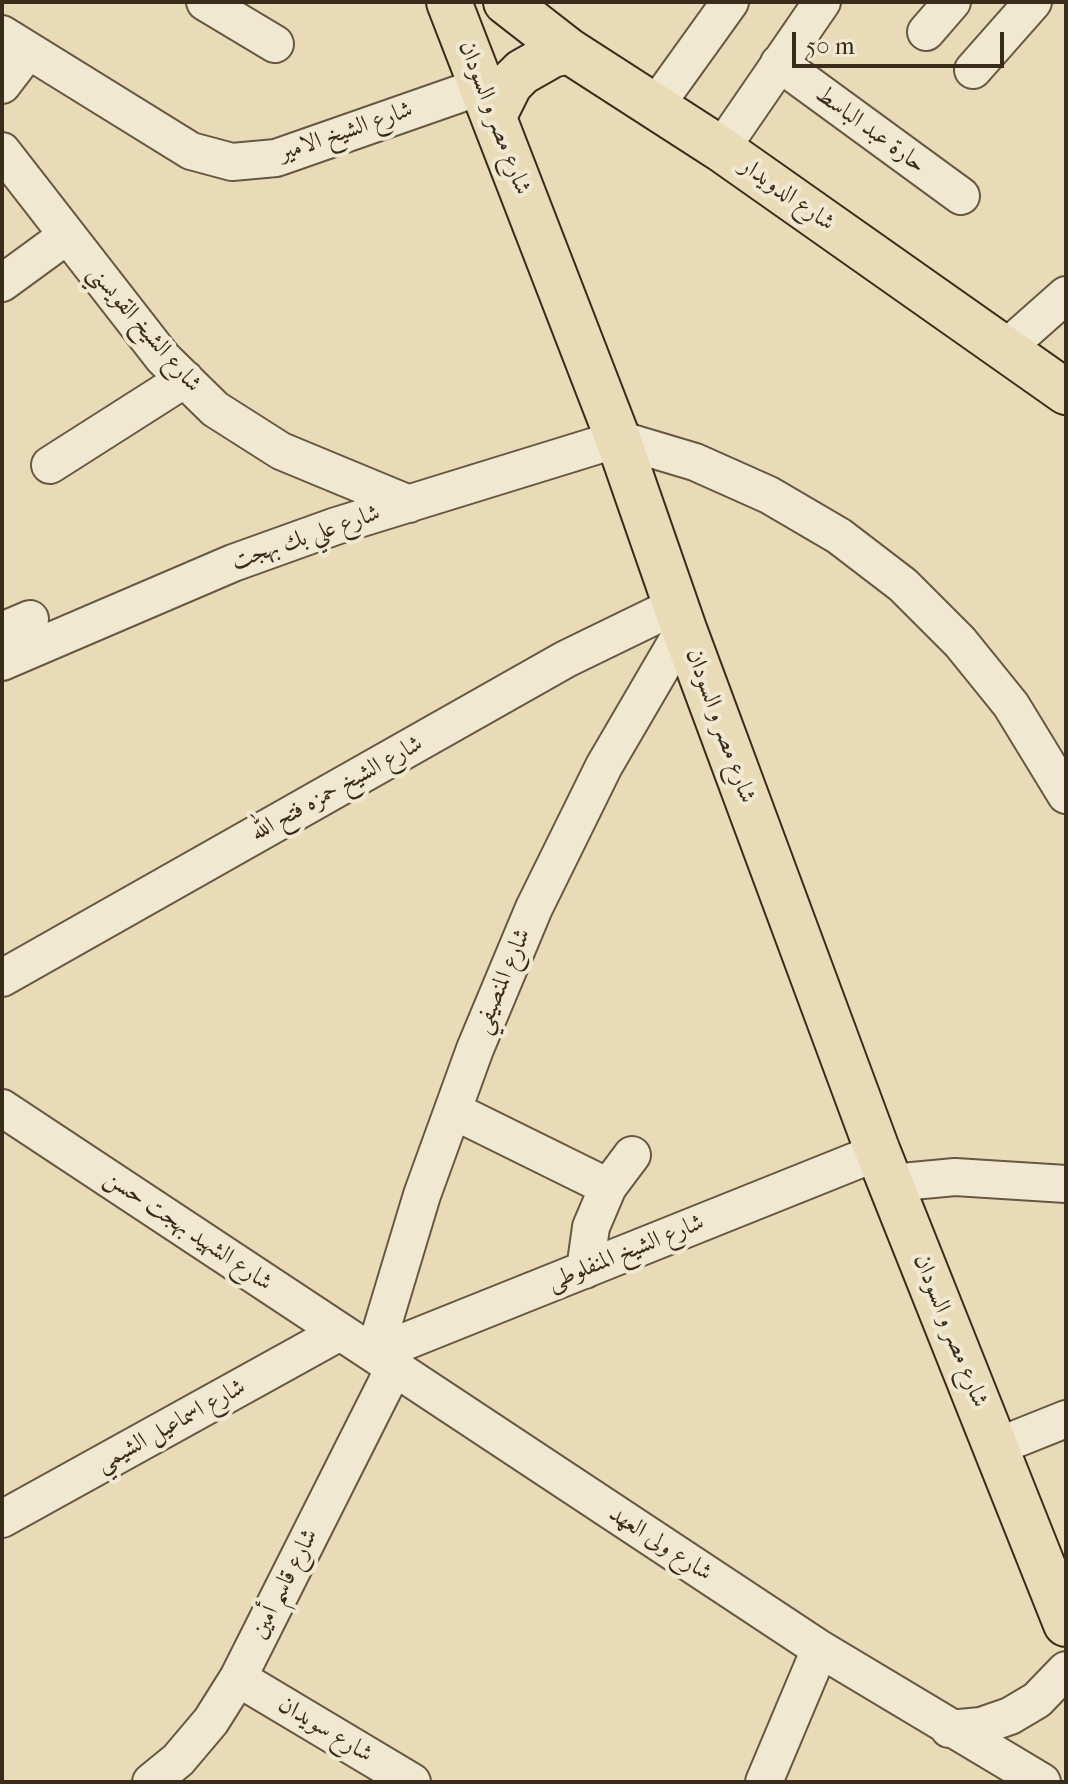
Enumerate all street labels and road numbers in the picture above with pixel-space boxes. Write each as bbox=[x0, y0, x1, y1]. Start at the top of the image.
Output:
street label: شارع مصر و السودان bbox=[451, 37, 537, 199]
street label: حارة عبد الباسط bbox=[809, 80, 931, 180]
street label: شارع الشيخ الامير bbox=[275, 96, 417, 168]
street label: شارع الدويدار bbox=[734, 152, 840, 238]
street label: شارع الشيخ القويسني bbox=[81, 259, 207, 399]
street label: شارع علي بك بهجت bbox=[228, 499, 384, 577]
street label: شارع مصر و السودان bbox=[679, 645, 761, 807]
street label: شارع الشيخ حمزه فتح الله bbox=[246, 730, 428, 848]
street label: شارع المنصيفي bbox=[468, 924, 538, 1038]
street label: شارع الشهيد بهجت حسن bbox=[98, 1164, 278, 1298]
street label: شارع الشيخ المنفلوطى bbox=[544, 1209, 708, 1297]
street label: شارع مصر و السودان bbox=[906, 1250, 994, 1412]
street label: شارع اسماعيل الشيمي bbox=[91, 1373, 251, 1479]
street label: شارع ولى العهد bbox=[603, 1500, 717, 1588]
street label: شارع قاسم أمين bbox=[245, 1524, 325, 1644]
street label: شارع سويدان bbox=[272, 1691, 378, 1769]

